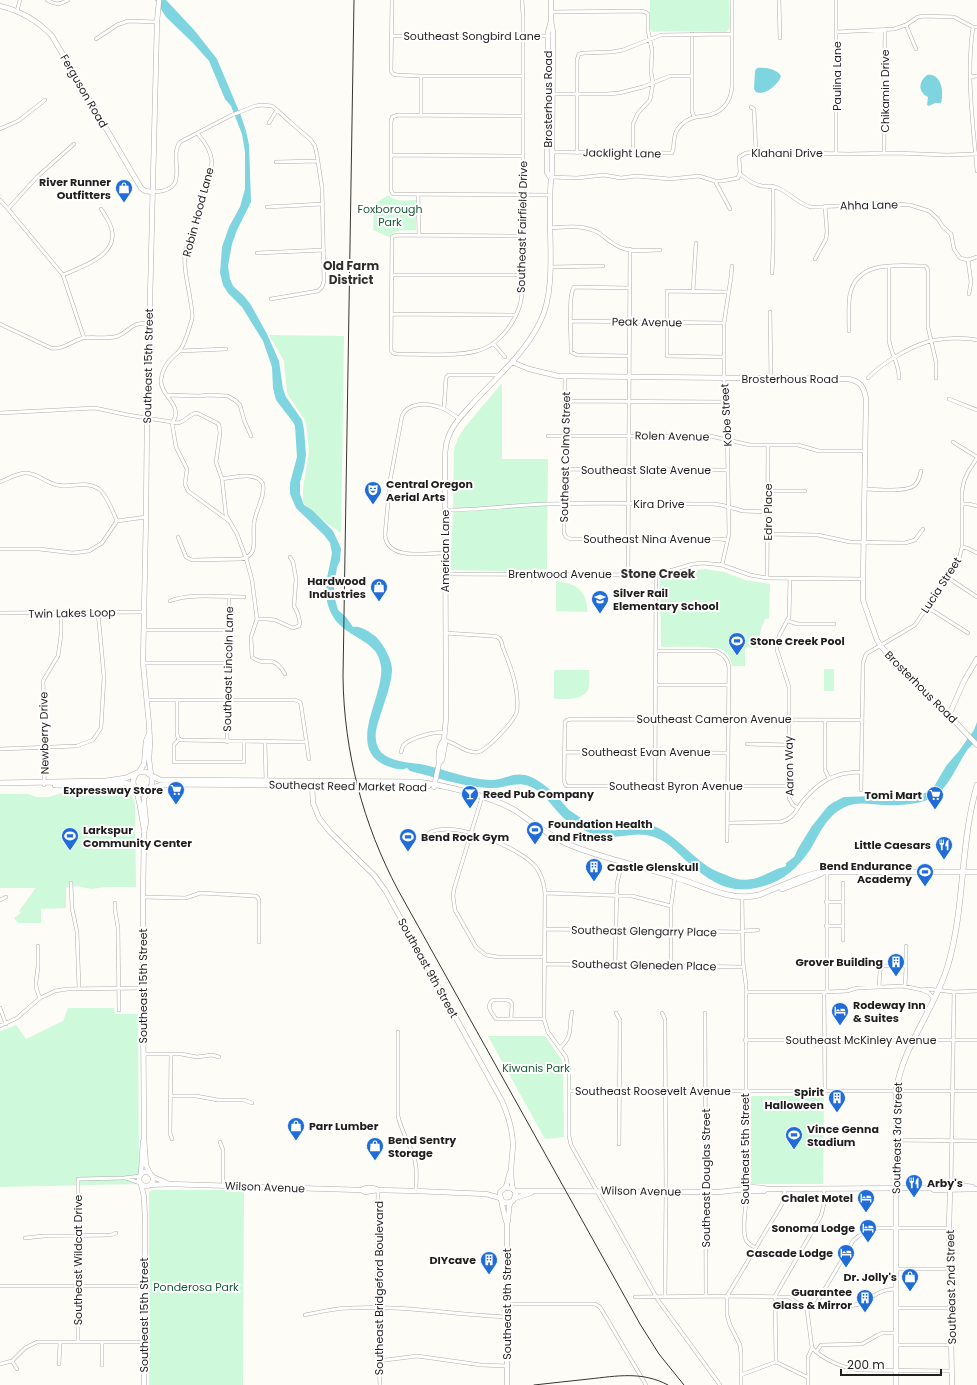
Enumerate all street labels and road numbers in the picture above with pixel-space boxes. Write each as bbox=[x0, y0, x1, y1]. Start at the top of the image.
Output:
street label: Southeast Songbird Lane bbox=[403, 28, 541, 44]
street label: Paulina Lane bbox=[829, 41, 845, 111]
street label: Chikamin Drive bbox=[877, 49, 893, 132]
street label: Ferguson Road bbox=[56, 51, 112, 131]
street label: Brosterhous Road bbox=[540, 51, 556, 147]
street label: Jacklight Lane bbox=[583, 144, 662, 162]
street label: Klahani Drive bbox=[751, 145, 823, 161]
street label: Southeast Fairfield Drive bbox=[513, 161, 531, 293]
street label: Robin Hood Lane bbox=[178, 165, 218, 258]
street label: Ahha Lane bbox=[840, 196, 898, 214]
street label: Southeast 15th Street bbox=[139, 308, 157, 424]
street label: Peak Avenue bbox=[612, 313, 683, 331]
street label: Brosterhous Road bbox=[742, 371, 838, 387]
street label: Kobe Street bbox=[716, 383, 736, 447]
street label: Southeast Colma Street bbox=[556, 392, 574, 522]
street label: Rolen Avenue bbox=[635, 427, 710, 445]
street label: Southeast Slate Avenue bbox=[581, 462, 711, 478]
street label: Edro Place bbox=[760, 483, 776, 541]
street label: Kira Drive bbox=[633, 496, 685, 512]
street label: American Lane bbox=[437, 510, 453, 592]
street label: Southeast Nina Avenue bbox=[583, 531, 711, 547]
street label: Lucia Street bbox=[917, 554, 965, 616]
street label: Brentwood Avenue bbox=[508, 566, 612, 582]
street label: Twin Lakes Loop bbox=[28, 604, 116, 622]
street label: Southeast Lincoln Lane bbox=[219, 606, 237, 732]
street label: Brosterhous Road bbox=[881, 647, 961, 727]
street label: Newberry Drive bbox=[35, 691, 53, 775]
street label: Southeast Cameron Avenue bbox=[636, 711, 792, 727]
street label: Aaron Way bbox=[780, 735, 798, 796]
street label: Southeast Evan Avenue bbox=[581, 744, 711, 760]
street label: Southeast Reed Market Road bbox=[269, 777, 427, 795]
street label: Southeast Byron Avenue bbox=[609, 778, 743, 794]
street label: Southeast 9th Street bbox=[394, 915, 462, 1021]
street label: Southeast Glengarry Place bbox=[571, 922, 717, 940]
street label: Southeast 15th Street bbox=[135, 928, 151, 1044]
street label: Southeast Gleneden Place bbox=[572, 956, 717, 974]
street label: Southeast McKinley Avenue bbox=[786, 1032, 937, 1048]
street label: Southeast 3rd Street bbox=[888, 1082, 906, 1194]
street label: Southeast Roosevelt Avenue bbox=[575, 1083, 731, 1099]
street label: Southeast 5th Street bbox=[737, 1093, 753, 1205]
street label: Southeast Douglas Street bbox=[698, 1109, 714, 1247]
street label: Wilson Avenue bbox=[225, 1178, 306, 1196]
street label: Wilson Avenue bbox=[601, 1182, 681, 1200]
street label: Southeast Wildcat Drive bbox=[70, 1194, 86, 1325]
street label: Southeast Bridgeford Boulevard bbox=[371, 1201, 387, 1375]
street label: Southeast 2nd Street bbox=[942, 1230, 960, 1344]
street label: Southeast 9th Street bbox=[499, 1248, 515, 1360]
street label: Southeast 15th Street bbox=[136, 1257, 152, 1373]

